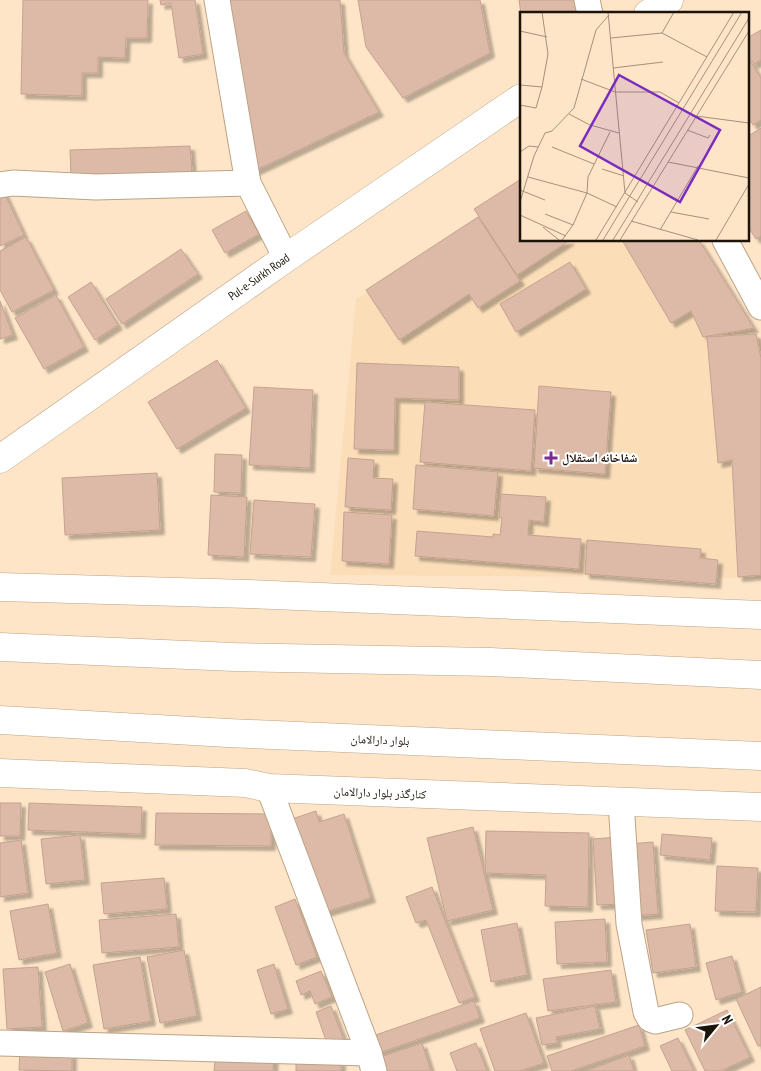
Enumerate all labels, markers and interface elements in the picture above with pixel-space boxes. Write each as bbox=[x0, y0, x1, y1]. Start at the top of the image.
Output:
inset map bbox=[520, 12, 748, 241]
street label: Pul-e-Surkh Road bbox=[225, 250, 292, 303]
place label: شفاخانه استقلال bbox=[562, 450, 637, 466]
marker: شفاخانه استقلال bbox=[544, 451, 558, 465]
street label: بلوار دارالامان bbox=[350, 731, 410, 748]
street label: کنارگذر بلوار دارالامان bbox=[333, 783, 427, 802]
north arrow bbox=[691, 1001, 741, 1051]
text: N bbox=[718, 1012, 737, 1027]

